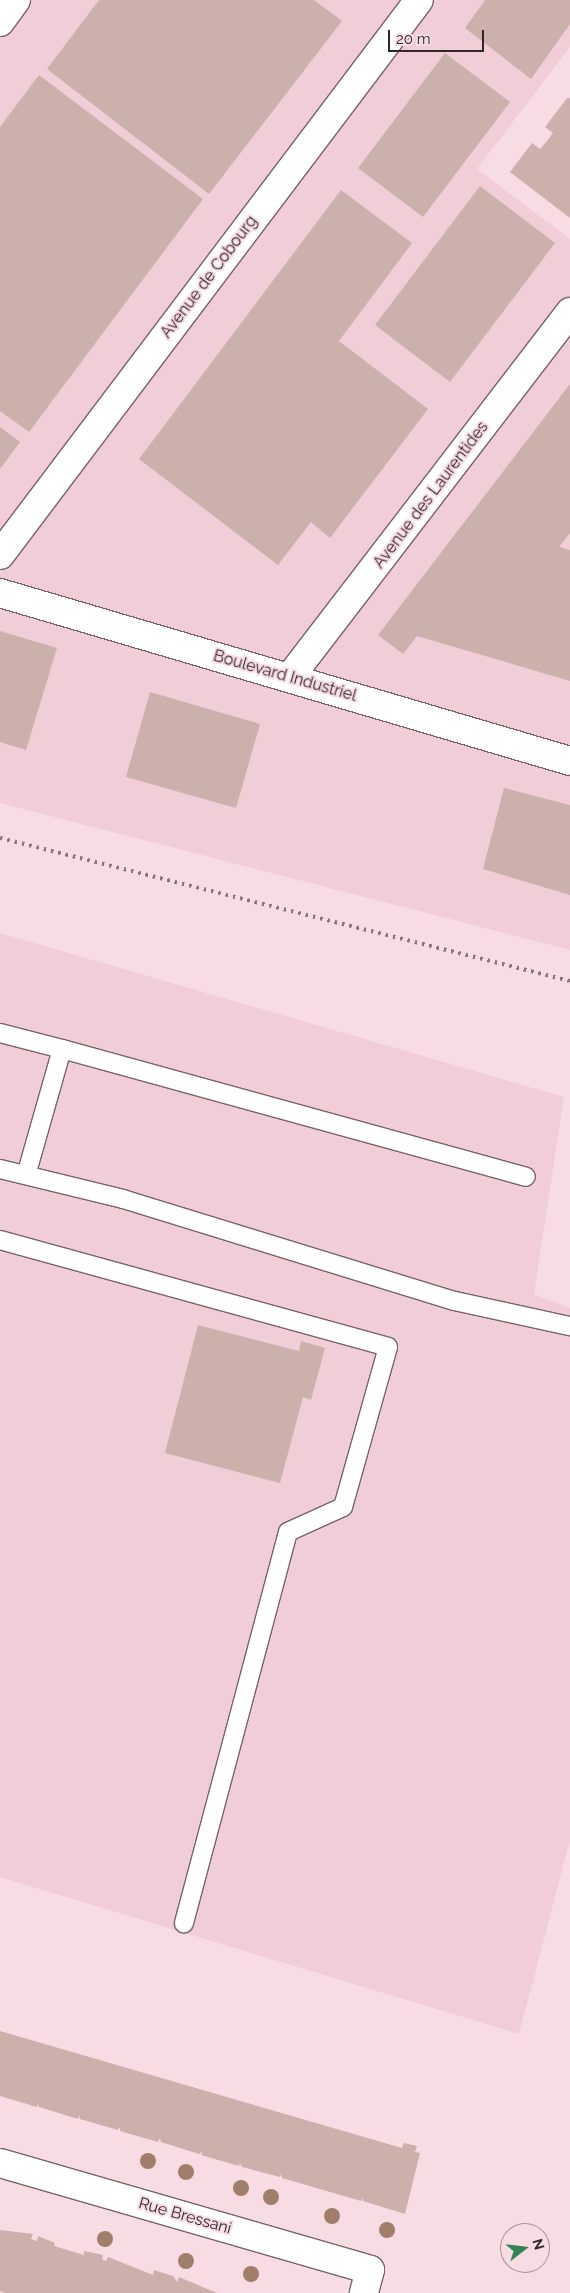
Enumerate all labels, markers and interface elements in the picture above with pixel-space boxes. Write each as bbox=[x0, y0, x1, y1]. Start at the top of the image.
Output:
scale bar bbox=[390, 20, 486, 52]
text: 20 m bbox=[396, 30, 431, 48]
street label: Avenue de Cobourg bbox=[157, 212, 261, 342]
street label: Avenue des Laurentides bbox=[370, 418, 492, 572]
street label: Boulevard Industriel bbox=[211, 646, 359, 706]
street label: Rue Bressani bbox=[136, 2194, 234, 2238]
north arrow bbox=[500, 2223, 550, 2273]
text: N bbox=[529, 2237, 548, 2251]

